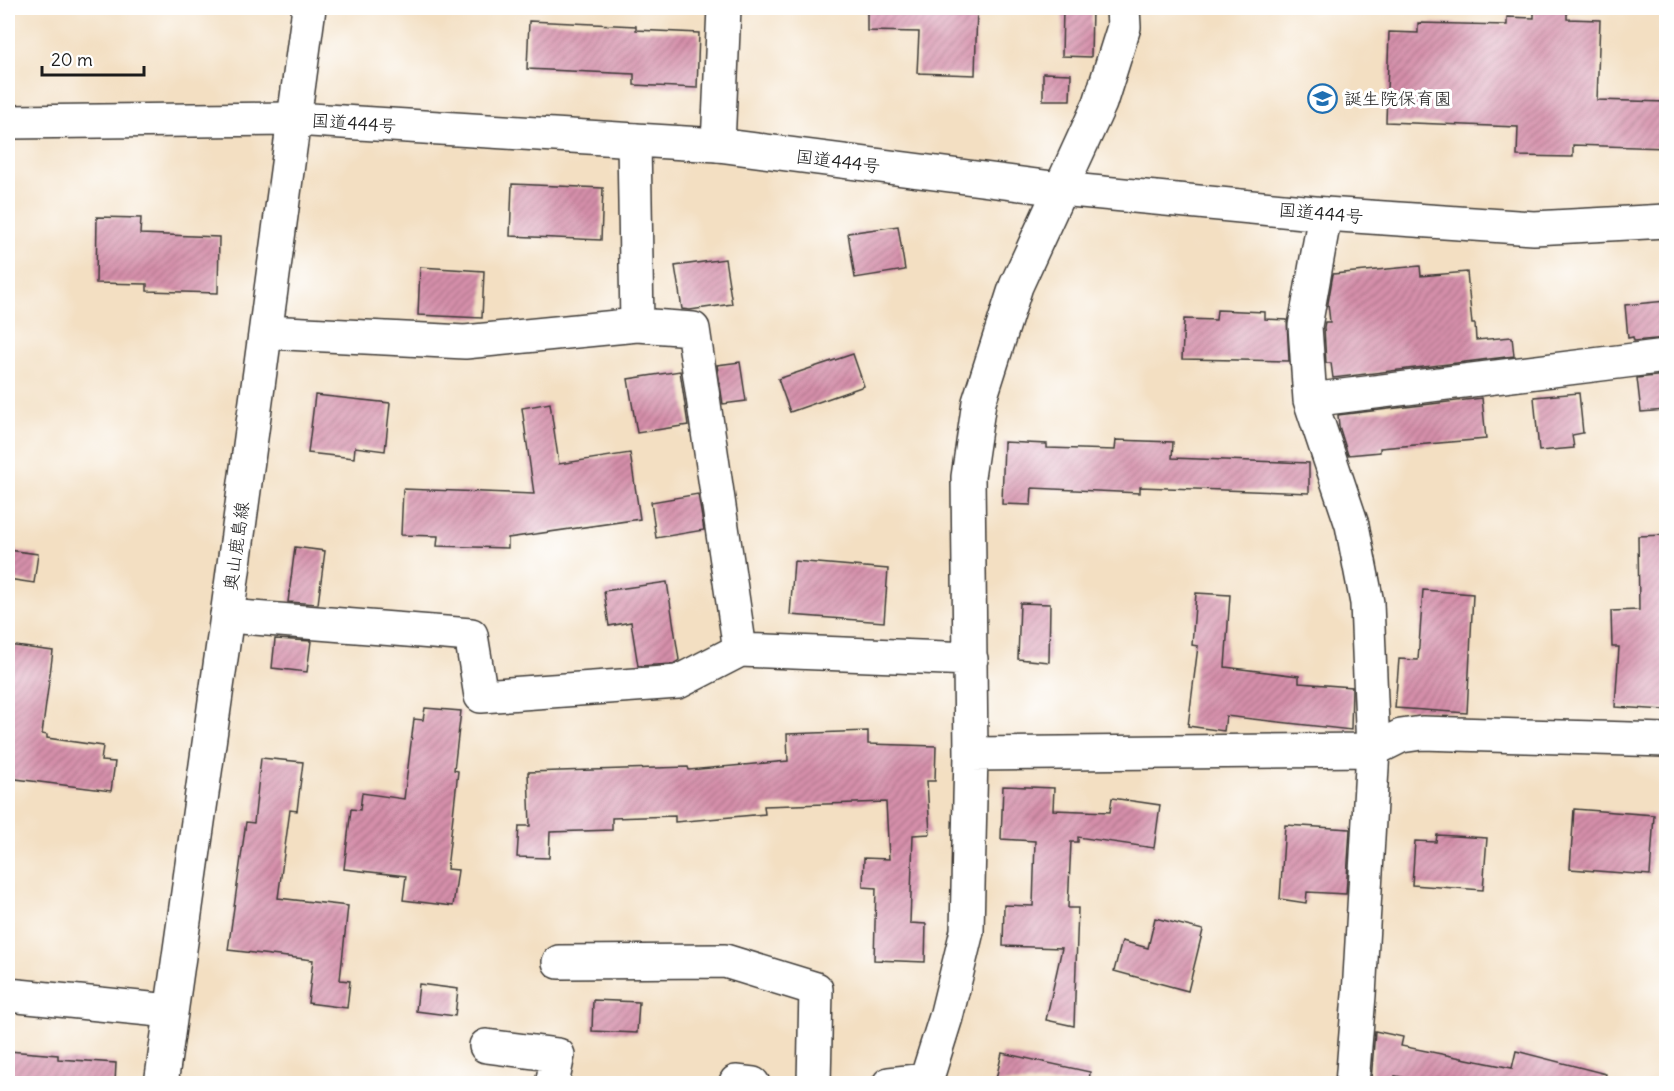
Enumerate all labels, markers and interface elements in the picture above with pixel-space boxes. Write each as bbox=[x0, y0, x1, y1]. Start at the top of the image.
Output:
scale bar bbox=[42, 39, 144, 77]
text: 20 m bbox=[51, 48, 93, 71]
school or university icon: 誕生院保育園 bbox=[1307, 82, 1339, 114]
place label: 誕生院保育園 bbox=[1344, 87, 1452, 110]
street label: 国道444号 bbox=[311, 109, 397, 137]
street label: 国道444号 bbox=[794, 144, 882, 178]
street label: 国道444号 bbox=[1278, 198, 1364, 228]
street label: 奥山鹿島線 bbox=[218, 500, 254, 592]

